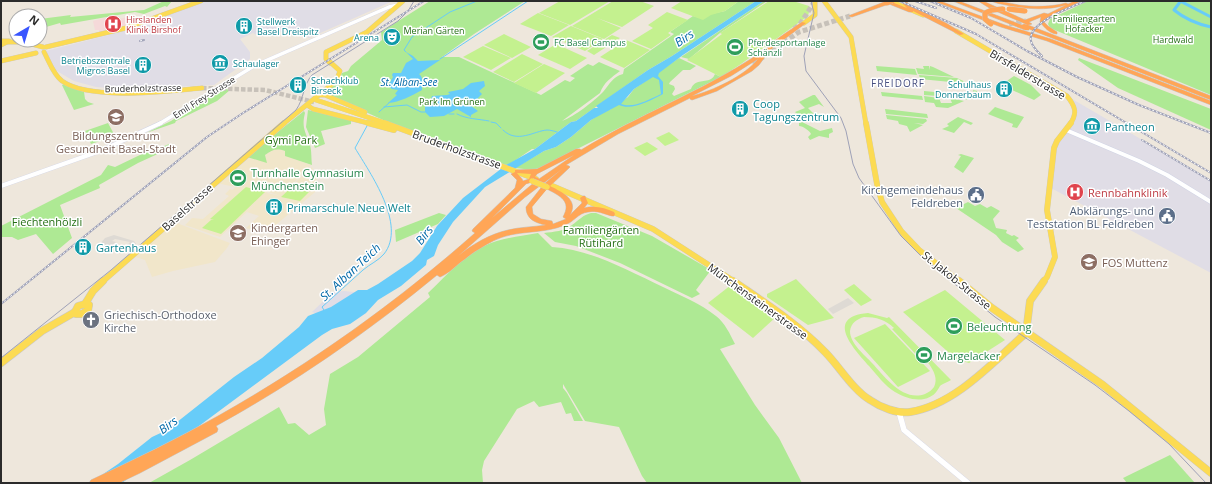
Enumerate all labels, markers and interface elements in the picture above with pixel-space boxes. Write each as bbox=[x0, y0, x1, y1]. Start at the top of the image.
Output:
north arrow bbox=[8, 8, 48, 48]
text: N bbox=[26, 11, 43, 28]
park label: Familiengarten Hofacker bbox=[1053, 12, 1115, 35]
place label: Hirslanden Klinik Birshof bbox=[126, 13, 182, 36]
hospital icon: Hirslanden Klinik Birshof bbox=[103, 14, 123, 34]
place label: Stellwerk Basel Dreispitz bbox=[257, 15, 319, 38]
building icon: Stellwerk Basel Dreispitz bbox=[234, 16, 254, 36]
park label: Merian Gärten bbox=[404, 24, 464, 37]
water label: Birs bbox=[671, 25, 697, 51]
theatre icon: Arena bbox=[382, 27, 402, 47]
place label: Arena bbox=[354, 31, 379, 44]
sports icon: FC Basel Campus bbox=[531, 32, 551, 52]
park label: Hardwald bbox=[1153, 33, 1193, 46]
place label: FC Basel Campus bbox=[554, 36, 626, 49]
place label: Pferdesportanlage Schänzli bbox=[748, 36, 826, 59]
sports icon: Pferdesportanlage Schänzli bbox=[725, 37, 745, 57]
street label: Birsfelderstrasse bbox=[987, 45, 1069, 103]
museum icon: Schaulager bbox=[210, 53, 230, 73]
place label: Betriebszentrale Migros Basel bbox=[61, 54, 130, 77]
building icon: Betriebszentrale Migros Basel bbox=[133, 55, 153, 75]
place label: Schaulager bbox=[233, 57, 279, 70]
street label: Emil Frey-Strasse bbox=[170, 73, 238, 121]
place label: Schachklub Birseck bbox=[311, 74, 359, 97]
building icon: Schachklub Birseck bbox=[288, 75, 308, 95]
water label: St. Alban-See bbox=[381, 75, 437, 89]
district label: FREIDORF bbox=[871, 76, 925, 90]
place label: Schulhaus Donnerbaum bbox=[935, 78, 991, 101]
building icon: Schulhaus Donnerbaum bbox=[994, 79, 1014, 99]
street label: Bruderholzstrasse bbox=[105, 81, 181, 95]
park label: Park Im Grünen bbox=[419, 95, 485, 108]
place label: Coop Tagungszentrum bbox=[753, 96, 839, 124]
building icon: Coop Tagungszentrum bbox=[730, 99, 750, 119]
school or university icon: Bildungszentrum Gesundheit Basel-Stadt bbox=[106, 107, 126, 127]
museum icon: Pantheon bbox=[1082, 116, 1102, 136]
place label: Pantheon bbox=[1105, 119, 1155, 134]
street label: Bruderholzstrasse bbox=[411, 126, 503, 172]
place label: Bildungszentrum Gesundheit Basel-Stadt bbox=[56, 128, 176, 156]
park label: Gymi Park bbox=[265, 132, 317, 147]
place label: Turnhalle Gymnasium Münchenstein bbox=[251, 165, 364, 193]
sports icon: Turnhalle Gymnasium Münchenstein bbox=[228, 168, 248, 188]
street label: Baselstrasse bbox=[158, 180, 216, 234]
place label: Kirchgemeindehaus Feldreben bbox=[861, 182, 963, 210]
hospital icon: Rennbahnklinik bbox=[1065, 182, 1085, 202]
public building icon: Kirchgemeindehaus Feldreben bbox=[966, 185, 986, 205]
place label: Rennbahnklinik bbox=[1088, 185, 1168, 200]
building icon: Primarschule Neue Welt bbox=[264, 197, 284, 217]
place label: Primarschule Neue Welt bbox=[287, 200, 411, 215]
place label: Abklärungs- und Teststation BL Feldreben bbox=[1027, 203, 1154, 231]
public building icon: Abklärungs- und Teststation BL Feldreben bbox=[1157, 206, 1177, 226]
park label: Fiechtenhölzli bbox=[12, 214, 82, 229]
place label: Kindergarten Ehinger bbox=[251, 220, 318, 248]
water label: Birs bbox=[411, 222, 437, 248]
park label: Familiengärten Rütihard bbox=[563, 222, 639, 250]
school or university icon: Kindergarten Ehinger bbox=[228, 223, 248, 243]
building icon: Gartenhaus bbox=[73, 237, 93, 257]
water label: St. Alban-Teich bbox=[316, 239, 384, 305]
place label: Gartenhaus bbox=[96, 240, 156, 255]
street label: St. Jakob-Strasse bbox=[919, 248, 995, 312]
school or university icon: FOS Muttenz bbox=[1079, 252, 1099, 272]
place label: FOS Muttenz bbox=[1102, 255, 1168, 270]
street label: Münchensteinerstrasse bbox=[705, 260, 811, 342]
place label: Griechisch-Orthodoxe Kirche bbox=[104, 307, 217, 335]
church icon: Griechisch-Orthodoxe Kirche bbox=[81, 310, 101, 330]
sports icon: Beleuchtung bbox=[944, 316, 964, 336]
place label: Beleuchtung bbox=[967, 319, 1031, 334]
sports icon: Margelacker bbox=[914, 345, 934, 365]
place label: Margelacker bbox=[937, 348, 1001, 363]
water label: Birs bbox=[155, 412, 181, 438]

